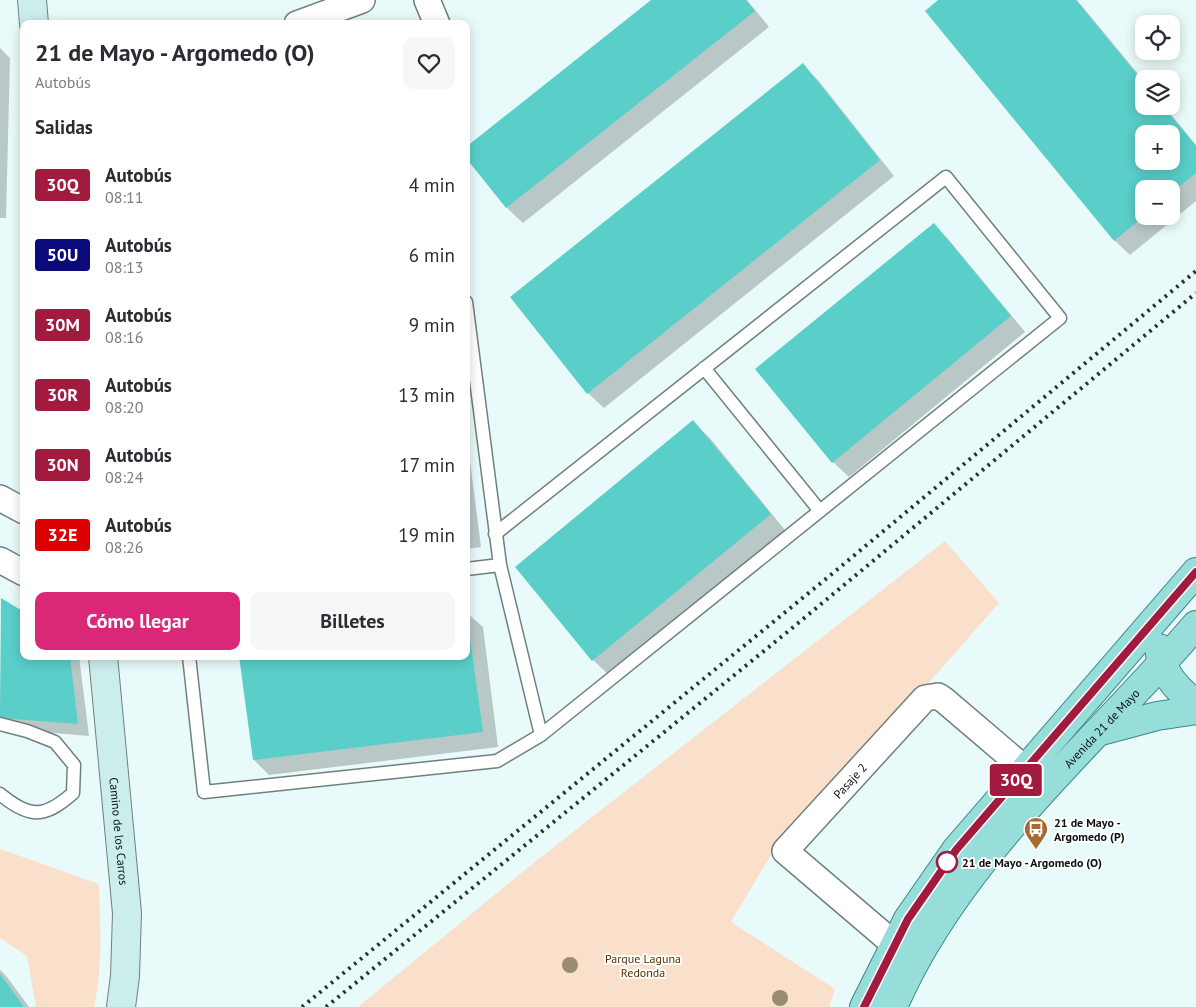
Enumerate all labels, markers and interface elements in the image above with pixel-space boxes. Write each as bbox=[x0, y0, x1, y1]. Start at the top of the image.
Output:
map controls bbox=[1135, 15, 1180, 225]
button: locate bbox=[1135, 15, 1180, 60]
text: 21 de Mayo - Argomedo (O) bbox=[35, 37, 315, 68]
button: heart bbox=[403, 37, 455, 89]
button: layers bbox=[1135, 70, 1180, 115]
text: Autobús bbox=[35, 72, 91, 92]
text: Salidas bbox=[35, 115, 93, 139]
button: + bbox=[1135, 125, 1180, 170]
text: Autobús bbox=[105, 163, 172, 187]
text: 30Q bbox=[46, 173, 79, 196]
text: 4 min bbox=[409, 173, 455, 197]
button: − bbox=[1135, 180, 1180, 225]
text: 08:11 bbox=[105, 187, 143, 207]
text: Autobús bbox=[105, 233, 172, 257]
text: 50U bbox=[47, 243, 78, 266]
text: 6 min bbox=[409, 243, 455, 267]
text: 08:13 bbox=[105, 257, 143, 277]
text: Autobús bbox=[105, 303, 172, 327]
text: 30M bbox=[45, 313, 80, 336]
text: 9 min bbox=[409, 313, 455, 337]
text: 08:16 bbox=[105, 327, 143, 347]
text: Autobús bbox=[105, 373, 172, 397]
text: 30R bbox=[47, 383, 78, 406]
text: 13 min bbox=[398, 383, 455, 407]
text: 08:20 bbox=[105, 397, 143, 417]
text: Autobús bbox=[105, 443, 172, 467]
text: 30N bbox=[46, 453, 79, 476]
text: 17 min bbox=[399, 453, 455, 477]
text: 08:24 bbox=[105, 467, 143, 487]
text: Autobús bbox=[105, 513, 172, 537]
text: 32E bbox=[48, 523, 77, 546]
text: 19 min bbox=[398, 523, 455, 547]
text: 08:26 bbox=[105, 537, 143, 557]
button: Cómo llegar bbox=[35, 592, 240, 650]
button: Billetes bbox=[250, 592, 455, 650]
street label: Avenida 21 de Mayo bbox=[1060, 685, 1142, 771]
street label: Pasaje 2 bbox=[830, 760, 869, 801]
line badge: 30Q bbox=[987, 764, 1045, 796]
text: 30Q bbox=[1000, 768, 1032, 791]
street label: Camino de los Carros bbox=[107, 777, 132, 886]
place label: 21 de Mayo - Argomedo (P) bbox=[1054, 815, 1125, 844]
bus stop icon: 21 de Mayo - Argomedo (P) bbox=[1023, 816, 1049, 850]
marker: 21 de Mayo - Argomedo (O) bbox=[936, 851, 958, 873]
place label: 21 de Mayo - Argomedo (O) bbox=[962, 855, 1102, 870]
park label: Parque Laguna Redonda bbox=[605, 951, 681, 980]

